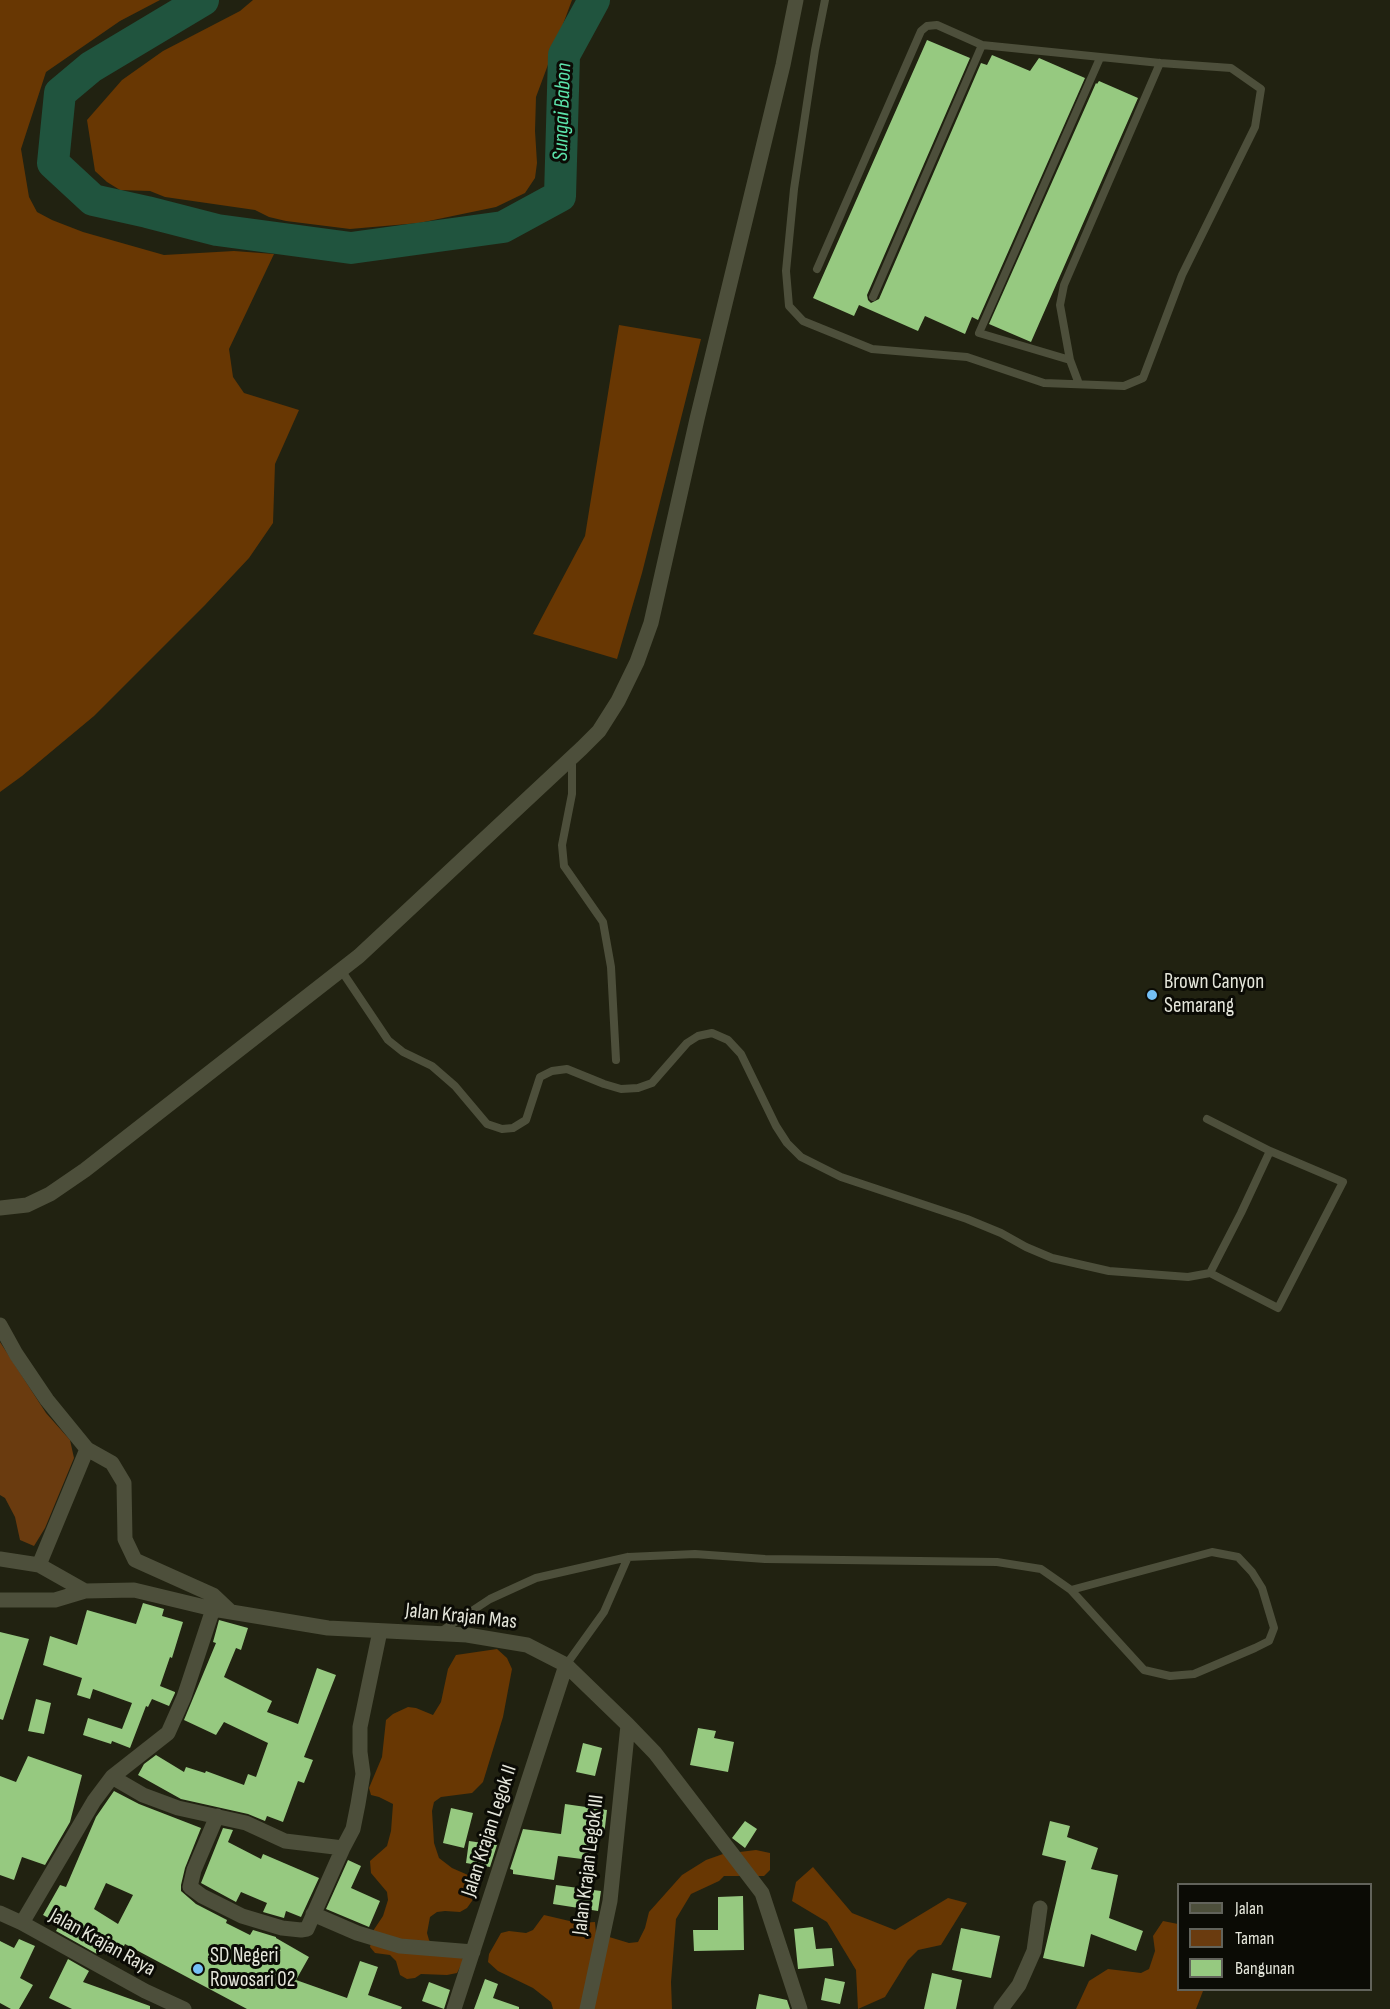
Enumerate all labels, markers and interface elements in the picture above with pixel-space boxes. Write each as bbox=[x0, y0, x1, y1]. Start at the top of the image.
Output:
water label: Sungai Babon bbox=[548, 62, 578, 162]
place label: Brown Canyon Semarang bbox=[1164, 970, 1264, 1020]
marker: Brown Canyon Semarang bbox=[1145, 988, 1159, 1002]
street label: Jalan Krajan Mas bbox=[404, 1599, 518, 1635]
street label: Jalan Krajan Legok II bbox=[457, 1762, 523, 1900]
street label: Jalan Krajan Legok III bbox=[568, 1793, 610, 1937]
legend bbox=[1177, 1883, 1372, 1991]
text: Jalan bbox=[1235, 1898, 1264, 1919]
street label: Jalan Krajan Raya bbox=[45, 1904, 159, 1982]
text: Taman bbox=[1235, 1928, 1274, 1949]
place label: SD Negeri Rowosari 02 bbox=[210, 1944, 295, 1994]
text: Bangunan bbox=[1235, 1958, 1295, 1979]
marker: SD Negeri Rowosari 02 bbox=[191, 1962, 205, 1976]

